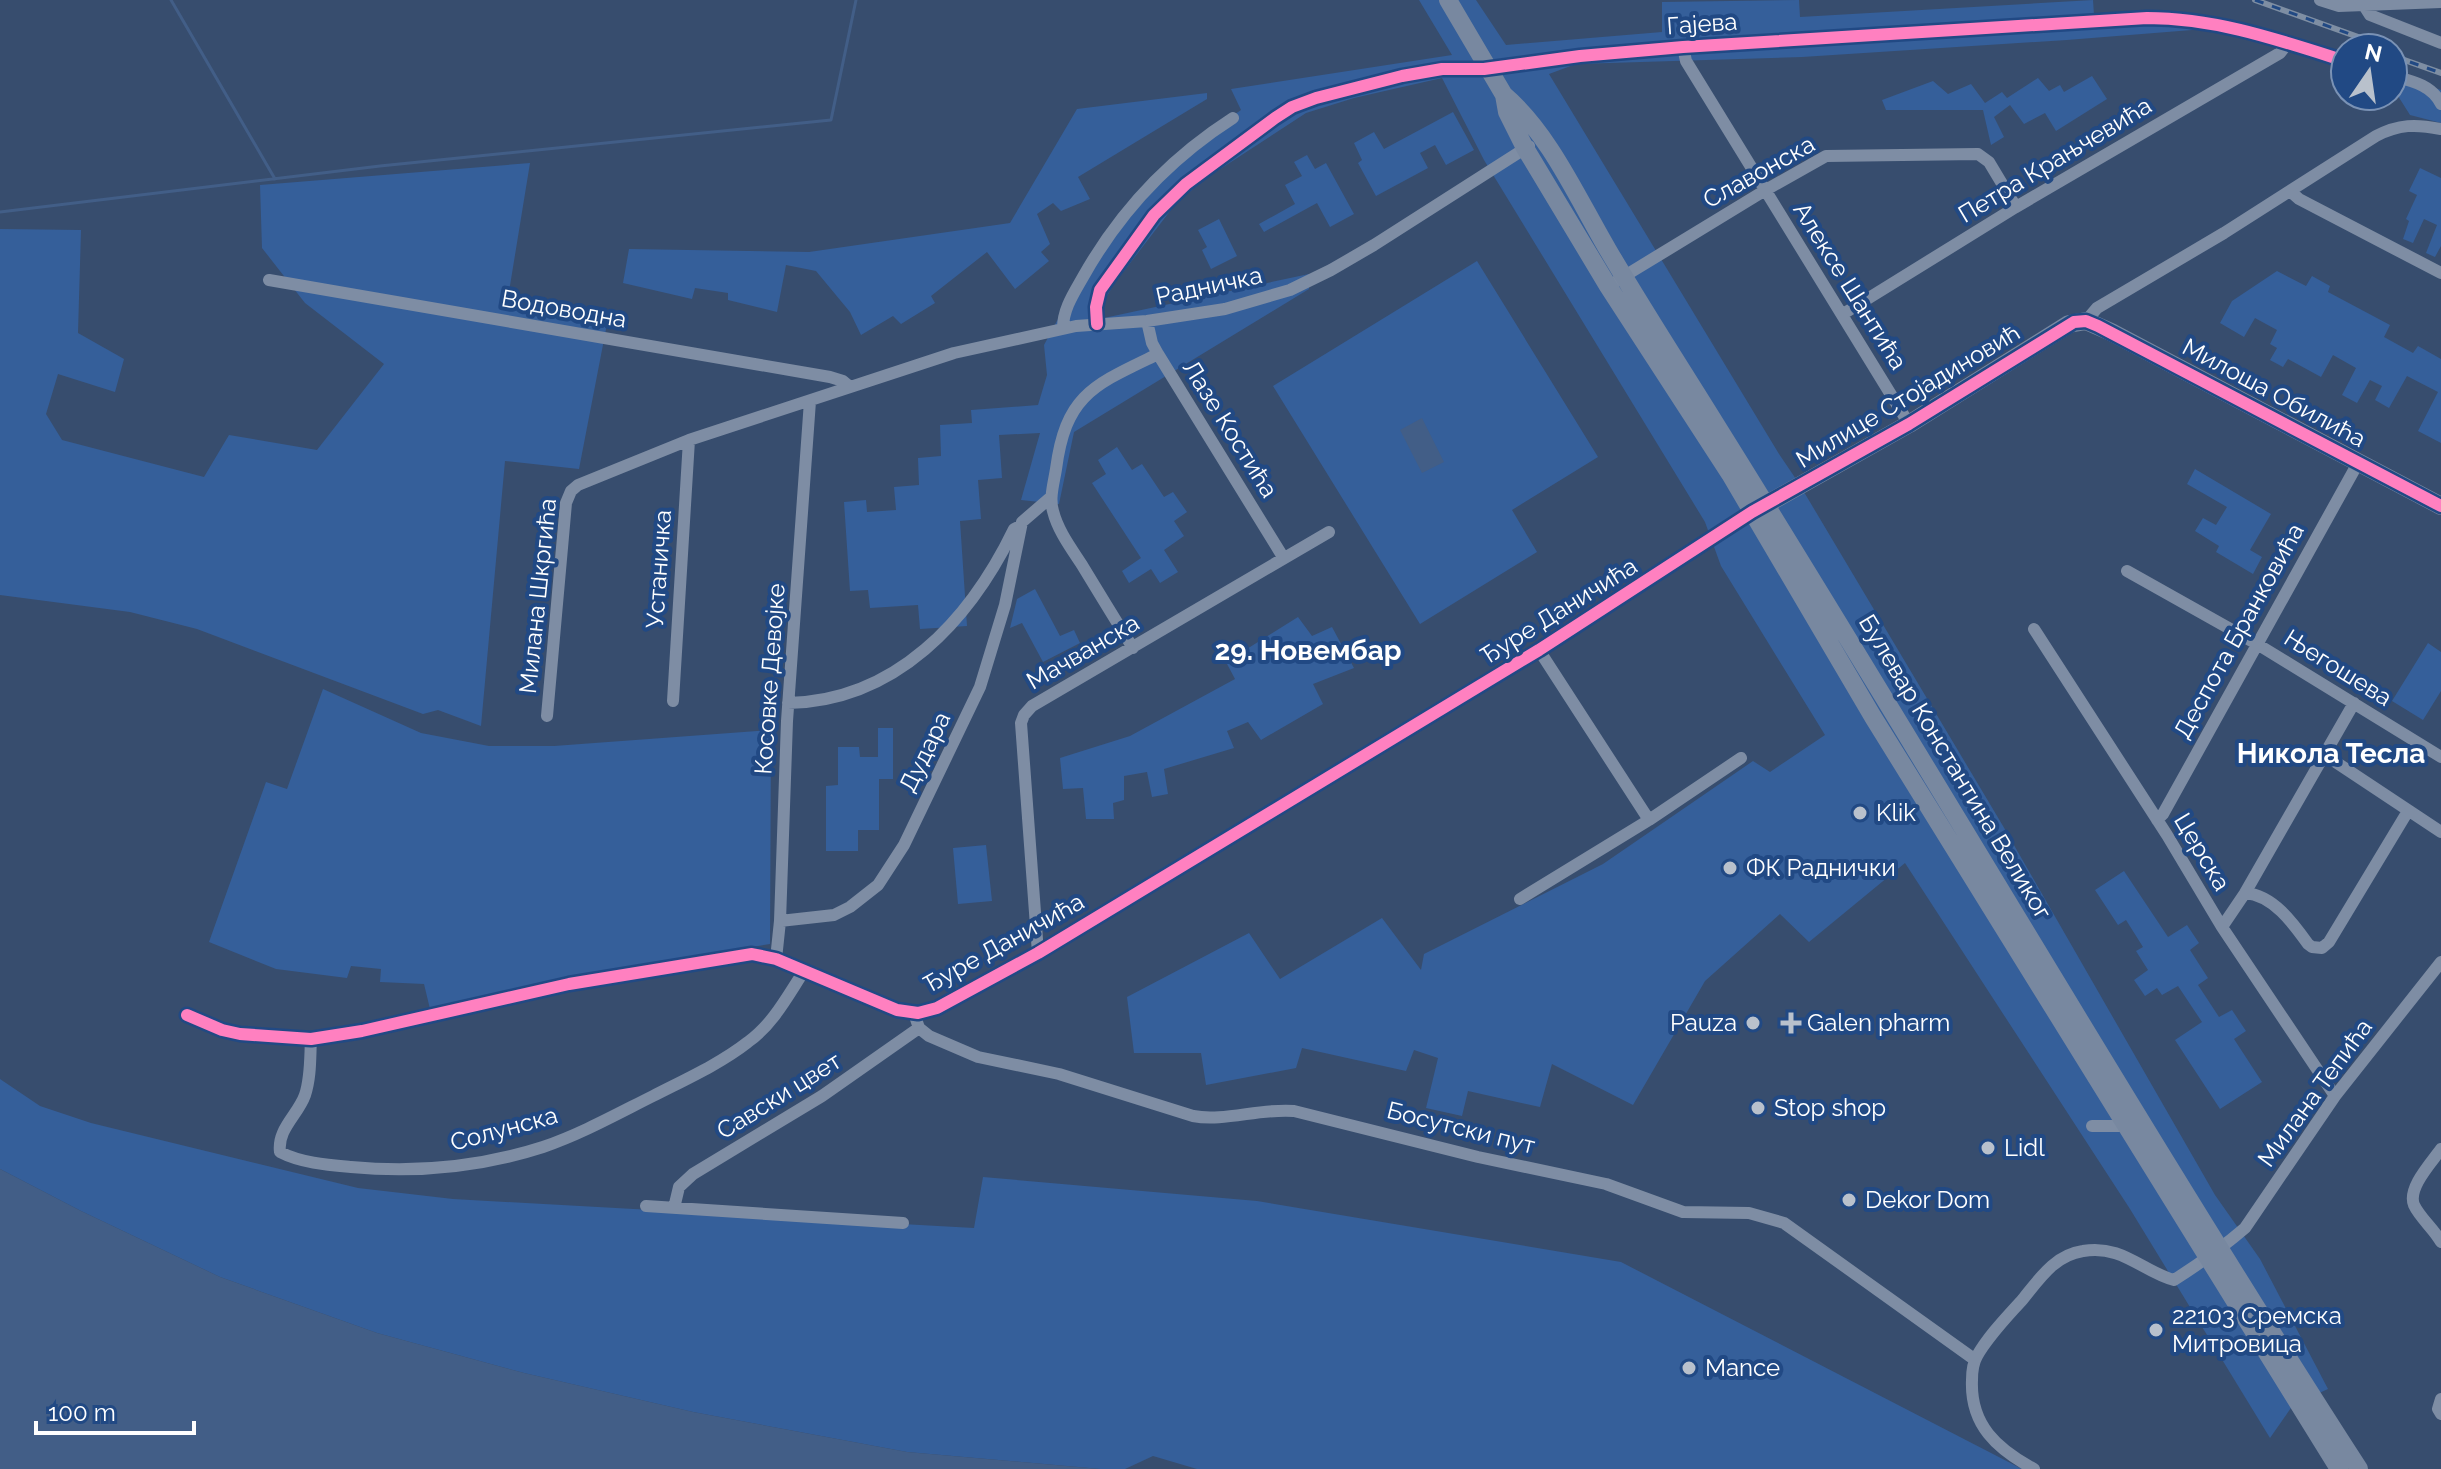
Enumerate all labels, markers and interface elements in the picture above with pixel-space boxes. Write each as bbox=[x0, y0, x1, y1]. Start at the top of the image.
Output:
street label: Гајева bbox=[1666, 7, 1738, 40]
north arrow bbox=[2329, 32, 2409, 112]
text: N bbox=[2362, 38, 2385, 67]
street label: Петра Крањчевића bbox=[1953, 91, 2156, 229]
street label: Славонска bbox=[1698, 129, 1820, 214]
street label: Алексе Шантића bbox=[1787, 197, 1914, 375]
street label: Радничка bbox=[1153, 260, 1265, 311]
street label: Водоводна bbox=[499, 283, 629, 334]
street label: Милице Стојадиновић bbox=[1791, 317, 2025, 474]
street label: Милоша Обилића bbox=[2178, 332, 2371, 453]
street label: Лазе Костића bbox=[1177, 355, 1284, 503]
street label: Милана Шкргића bbox=[513, 497, 562, 695]
street label: Устаничка bbox=[640, 509, 677, 629]
street label: Деспота Бранковића bbox=[2167, 518, 2310, 743]
street label: Ђуре Даничића bbox=[1475, 551, 1642, 670]
street label: Косовке Девојке bbox=[748, 582, 791, 775]
street label: Мачванска bbox=[1021, 608, 1144, 695]
street label: Булевар Константина Великог bbox=[1853, 609, 2058, 925]
street label: Његошева bbox=[2279, 623, 2397, 712]
district label: 29. Новембар bbox=[1214, 634, 1402, 667]
street label: Дудара bbox=[893, 707, 956, 797]
district label: Никола Тесла bbox=[2237, 737, 2425, 770]
place label: Klik bbox=[1876, 798, 1916, 827]
marker: Klik bbox=[1851, 804, 1869, 822]
street label: Церска bbox=[2168, 808, 2237, 896]
place label: ФК Раднички bbox=[1746, 853, 1896, 882]
marker: ФК Раднички bbox=[1721, 859, 1739, 877]
street label: Ђуре Даничића bbox=[919, 887, 1089, 999]
place label: Pauza bbox=[1670, 1008, 1737, 1037]
place label: Galen pharm bbox=[1807, 1008, 1950, 1037]
street label: Милана Тепића bbox=[2251, 1013, 2378, 1172]
marker: Pauza bbox=[1744, 1014, 1762, 1032]
marker: Galen pharm bbox=[1782, 1014, 1800, 1032]
street label: Савски цвет bbox=[711, 1046, 847, 1145]
place label: Stop shop bbox=[1774, 1093, 1886, 1122]
street label: Босутски пут bbox=[1384, 1095, 1539, 1160]
marker: Stop shop bbox=[1749, 1099, 1767, 1117]
street label: Солунска bbox=[447, 1100, 561, 1157]
place label: Lidl bbox=[2004, 1133, 2045, 1162]
marker: Lidl bbox=[1979, 1139, 1997, 1157]
place label: Dekor Dom bbox=[1865, 1185, 1990, 1214]
marker: Dekor Dom bbox=[1840, 1191, 1858, 1209]
place label: 22103 Сремска Митровица bbox=[2172, 1301, 2342, 1358]
marker: 22103 Сремска Митровица bbox=[2147, 1321, 2165, 1339]
place label: Mance bbox=[1705, 1353, 1780, 1382]
marker: Mance bbox=[1680, 1359, 1698, 1377]
scale bar bbox=[36, 1385, 194, 1435]
text: 100 m bbox=[48, 1398, 116, 1427]

